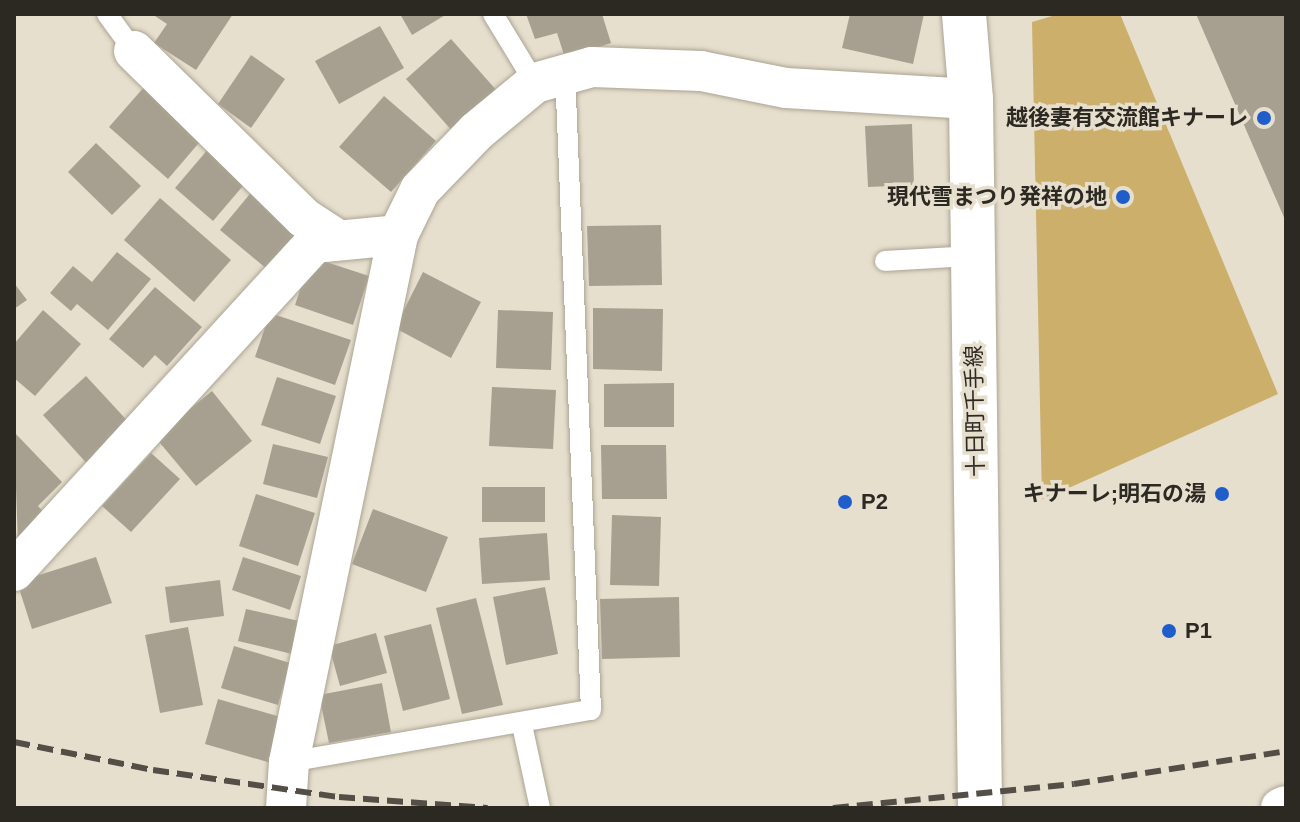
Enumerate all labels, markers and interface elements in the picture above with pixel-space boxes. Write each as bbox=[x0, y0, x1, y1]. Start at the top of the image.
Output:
place label: 越後妻有交流館キナーレ bbox=[1006, 105, 1248, 131]
marker: 越後妻有交流館キナーレ bbox=[1255, 109, 1273, 127]
place label: 現代雪まつり発祥の地 bbox=[887, 184, 1107, 210]
marker: 現代雪まつり発祥の地 bbox=[1114, 188, 1132, 206]
street label: 十日町千手線 bbox=[961, 345, 989, 477]
place label: キナーレ;明石の湯 bbox=[1023, 481, 1206, 507]
marker: キナーレ;明石の湯 bbox=[1213, 485, 1231, 503]
place label: P2 bbox=[861, 489, 888, 515]
marker: P2 bbox=[836, 493, 854, 511]
place label: P1 bbox=[1185, 618, 1212, 644]
marker: P1 bbox=[1160, 622, 1178, 640]

